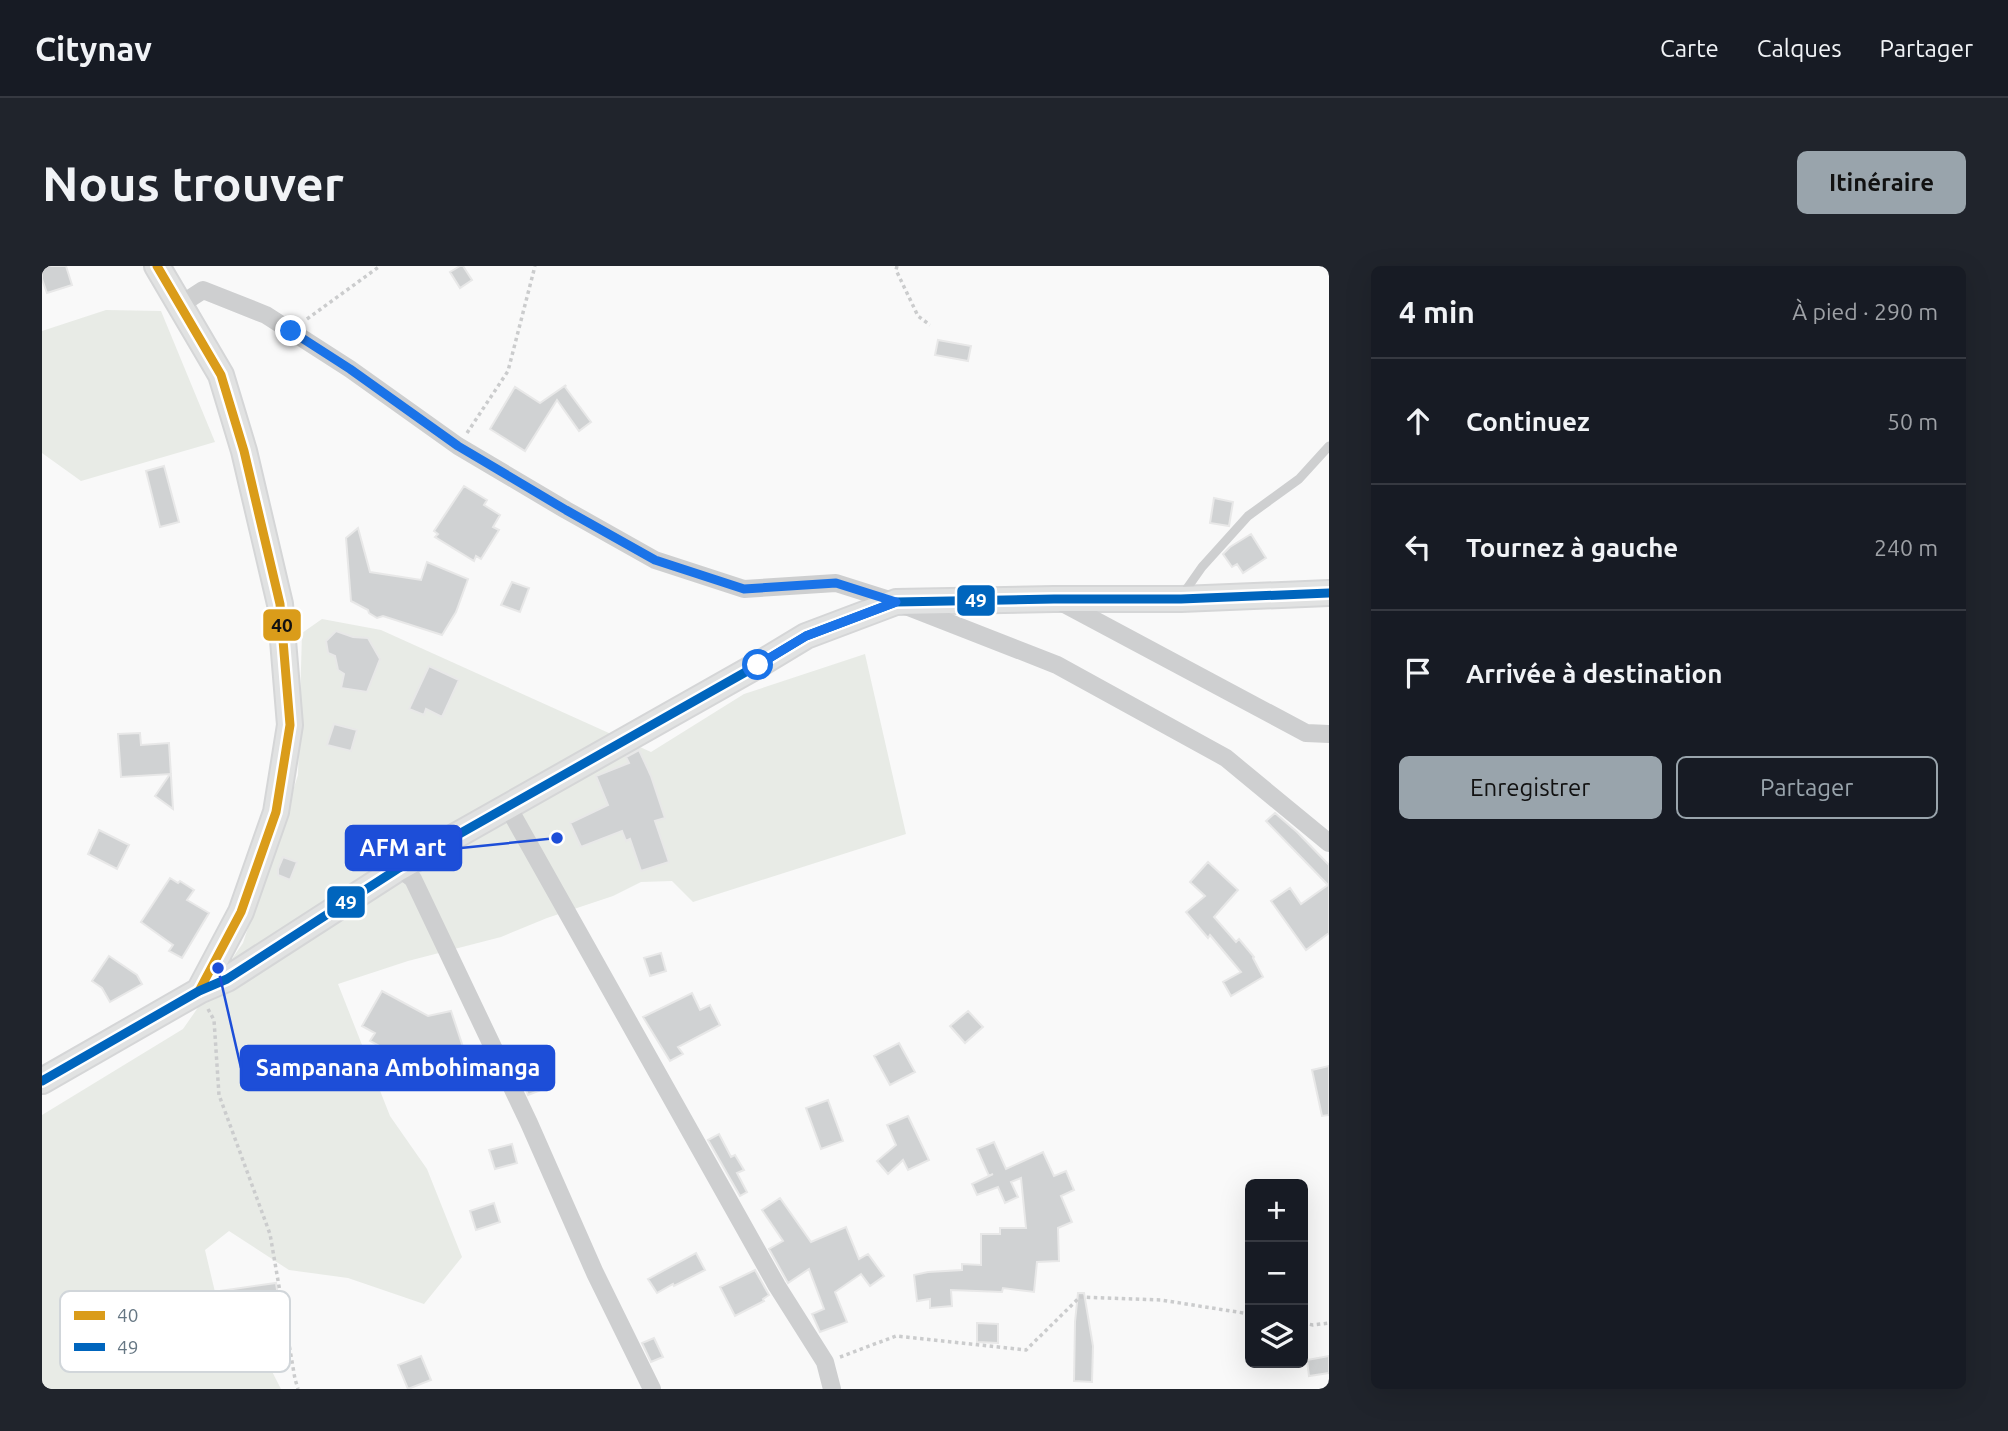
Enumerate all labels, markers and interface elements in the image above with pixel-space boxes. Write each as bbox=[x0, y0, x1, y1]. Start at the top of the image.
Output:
text: Citynav bbox=[35, 30, 152, 67]
text: Carte bbox=[1660, 35, 1719, 62]
text: Calques bbox=[1757, 35, 1842, 62]
text: Partager bbox=[1880, 35, 1973, 62]
button: Itinéraire bbox=[1797, 151, 1966, 214]
text: Nous trouver bbox=[42, 155, 344, 210]
text: 4 min bbox=[1399, 295, 1475, 329]
text: À pied · 290 m bbox=[1792, 299, 1938, 324]
route end bbox=[275, 315, 306, 346]
icon: ahead bbox=[1399, 402, 1437, 440]
text: Continuez bbox=[1466, 407, 1590, 436]
text: 50 m bbox=[1887, 409, 1938, 434]
icon: left bbox=[1399, 528, 1437, 566]
text: Tournez à gauche bbox=[1466, 533, 1678, 562]
text: 240 m bbox=[1874, 535, 1938, 560]
line badge: 49 bbox=[956, 584, 996, 617]
text: 49 bbox=[965, 589, 987, 611]
line badge: 40 bbox=[262, 608, 302, 642]
text: 40 bbox=[271, 614, 293, 636]
route start bbox=[742, 649, 773, 680]
icon: arrive bbox=[1399, 654, 1437, 692]
text: Arrivée à destination bbox=[1466, 659, 1722, 688]
button: Enregistrer bbox=[1399, 756, 1662, 819]
button: Partager bbox=[1676, 756, 1938, 819]
callout: AFM art bbox=[346, 826, 461, 870]
text: AFM art bbox=[360, 835, 447, 860]
line badge: 49 bbox=[326, 885, 366, 919]
text: 49 bbox=[335, 891, 357, 913]
callout: Sampanana Ambohimanga bbox=[241, 1046, 554, 1090]
text: Sampanana Ambohimanga bbox=[256, 1055, 540, 1080]
map controls bbox=[1245, 1179, 1308, 1368]
button: + bbox=[1245, 1179, 1308, 1242]
button: − bbox=[1245, 1242, 1308, 1305]
legend bbox=[60, 1291, 290, 1372]
text: 40 bbox=[117, 1304, 138, 1326]
button: layers bbox=[1245, 1305, 1308, 1368]
text: 49 bbox=[117, 1336, 138, 1358]

